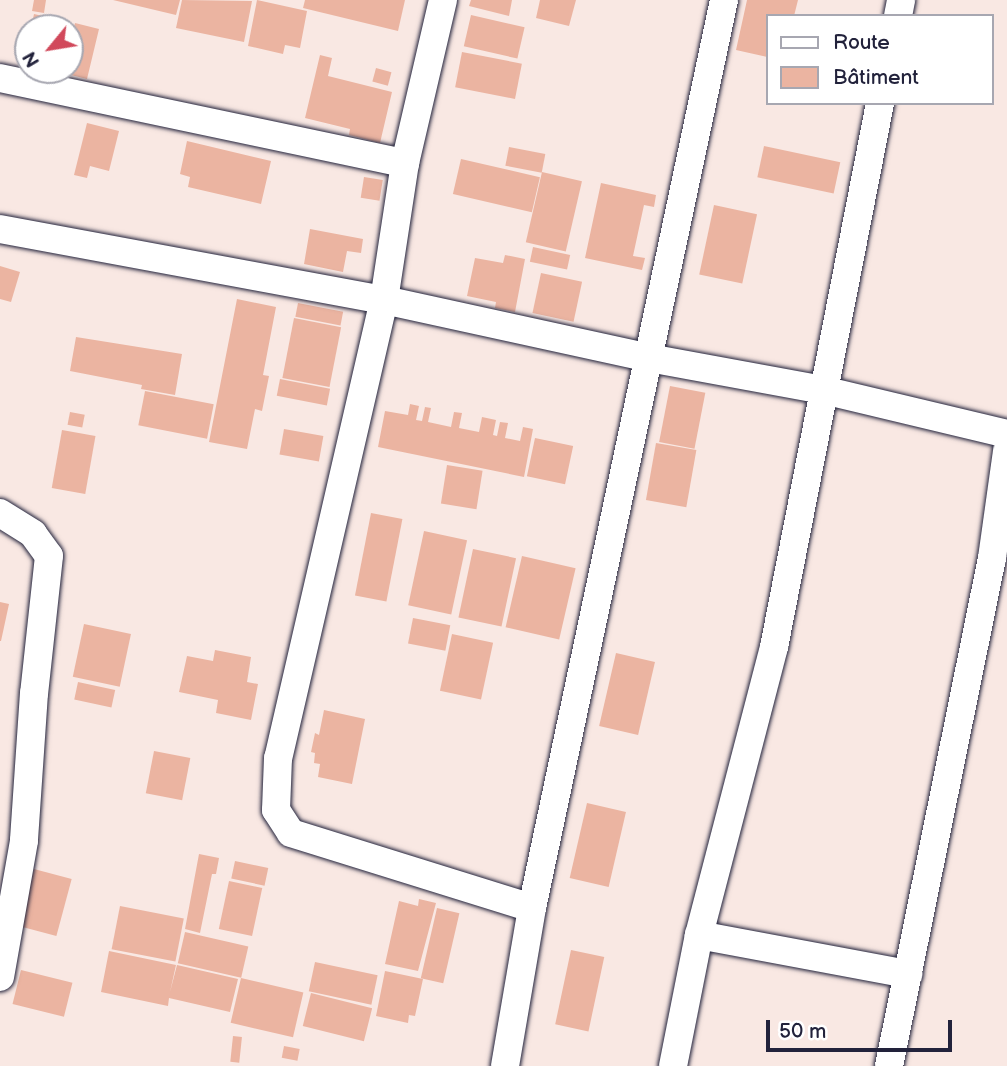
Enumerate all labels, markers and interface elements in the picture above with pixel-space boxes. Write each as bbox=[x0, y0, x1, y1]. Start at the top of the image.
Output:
north arrow bbox=[14, 14, 84, 84]
legend bbox=[766, 14, 993, 105]
text: Route bbox=[833, 30, 890, 55]
text: N bbox=[19, 47, 46, 71]
text: Bâtiment bbox=[833, 65, 919, 90]
scale bar bbox=[769, 1006, 954, 1050]
text: 50 m bbox=[779, 1019, 826, 1044]

